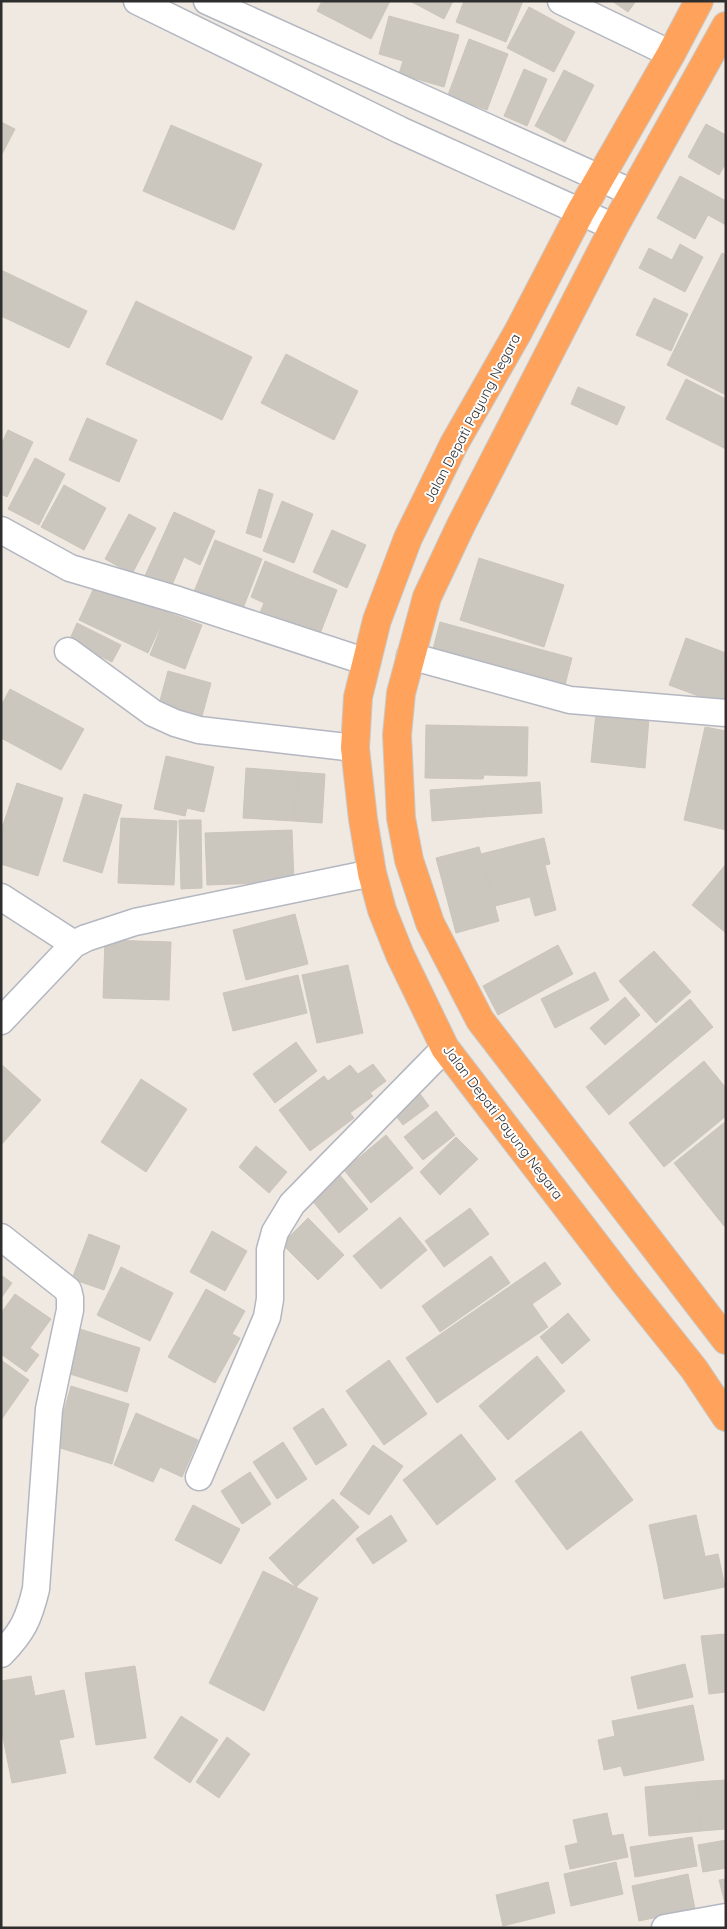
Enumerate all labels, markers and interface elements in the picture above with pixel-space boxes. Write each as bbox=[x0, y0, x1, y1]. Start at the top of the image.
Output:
street label: Jalan Depati Payung Negara bbox=[420, 330, 524, 506]
street label: Jalan Depati Payung Negara bbox=[439, 1041, 567, 1203]

